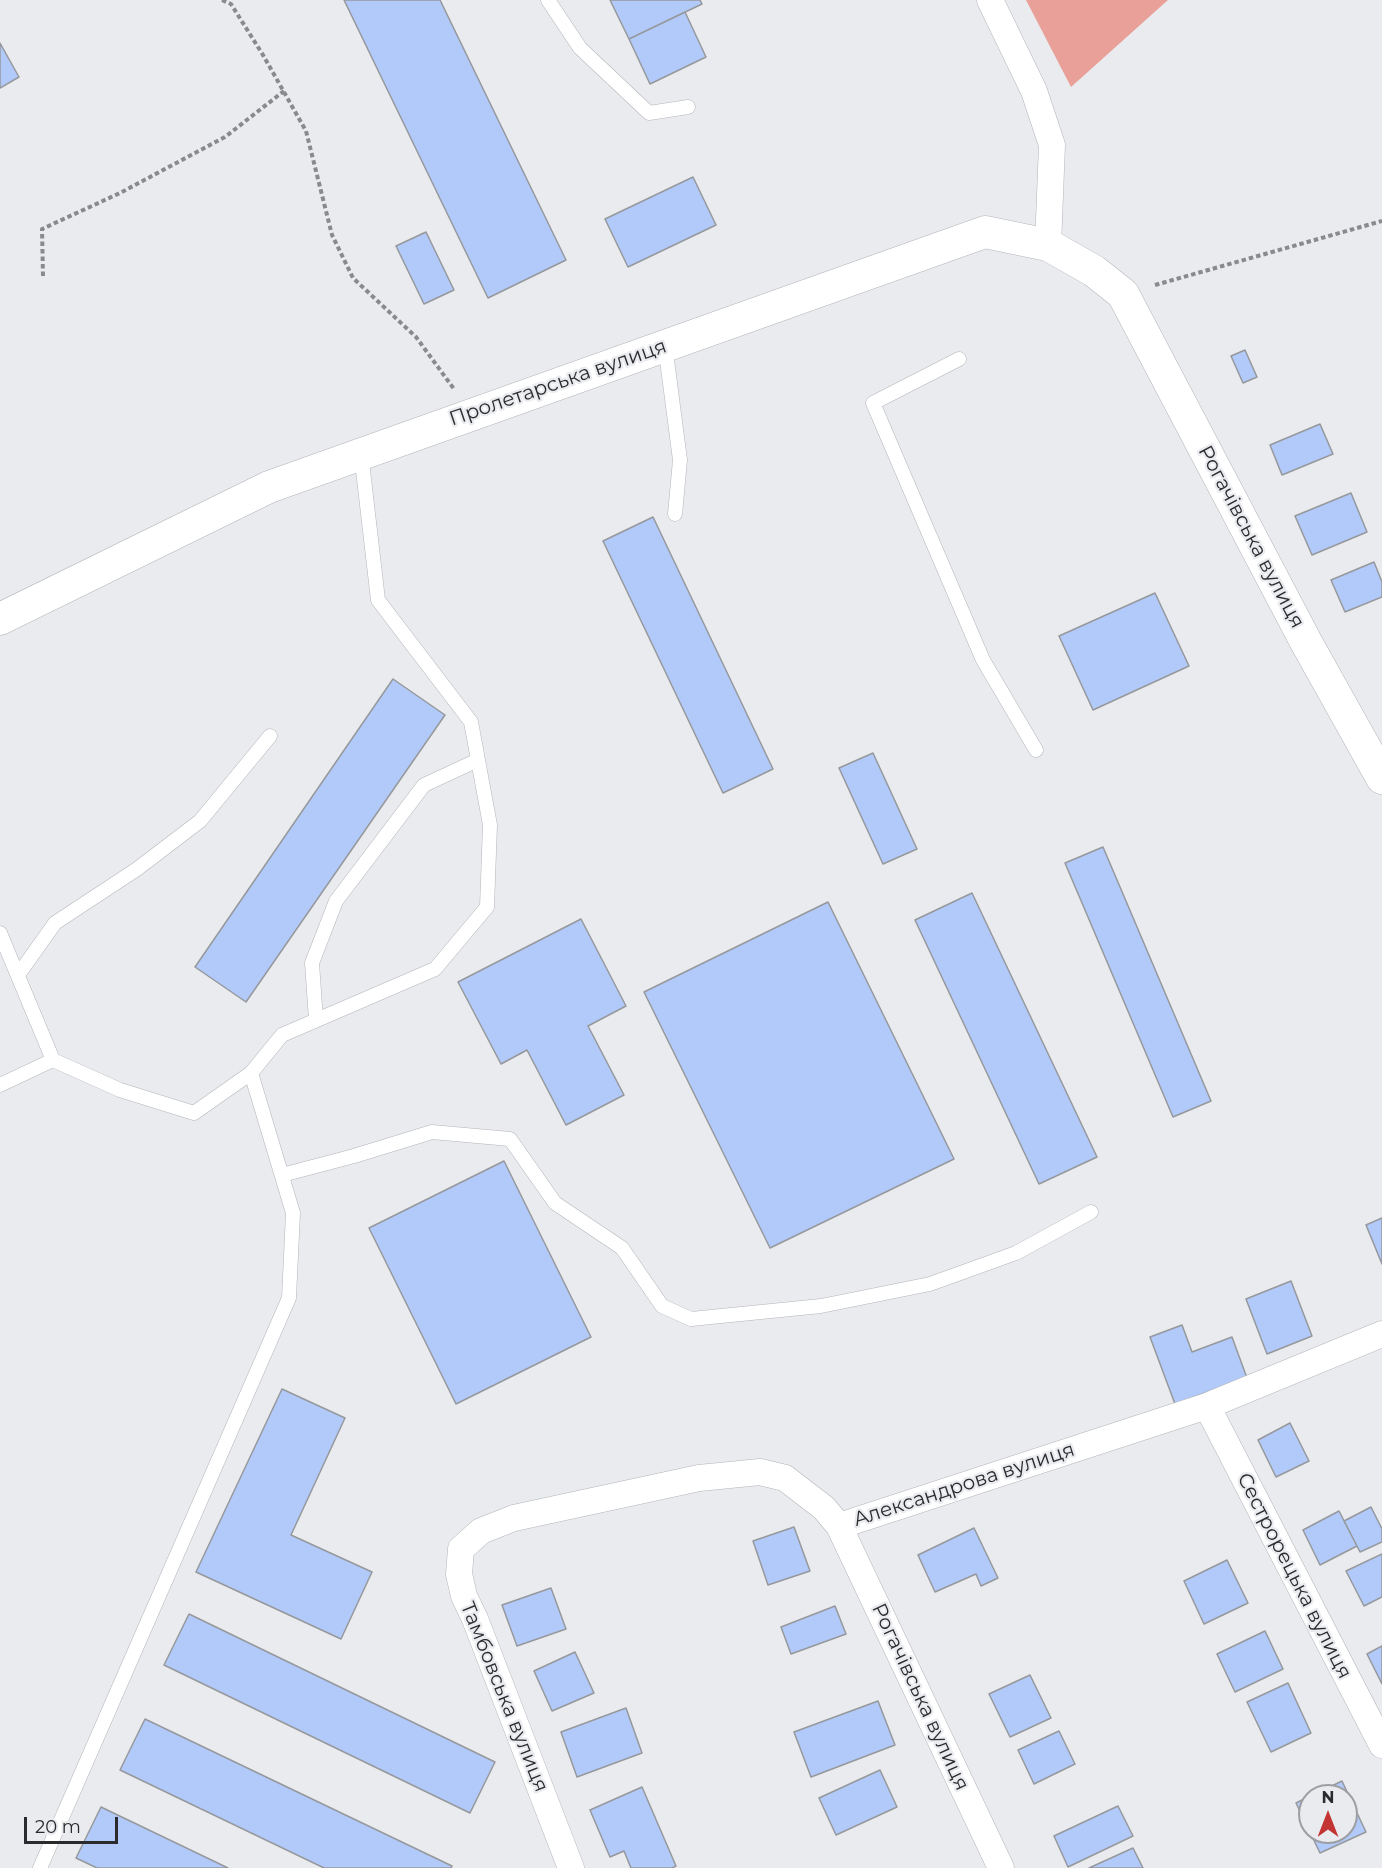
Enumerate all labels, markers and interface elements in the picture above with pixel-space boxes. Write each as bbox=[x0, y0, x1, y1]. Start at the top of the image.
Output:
street label: Пролетарська вулиця bbox=[446, 335, 670, 431]
street label: Рогачівська вулиця bbox=[1193, 442, 1309, 632]
street label: Александрова вулиця bbox=[850, 1438, 1078, 1532]
street label: Сестрорецька вулиця bbox=[1232, 1469, 1356, 1683]
street label: Тамбовська вулиця bbox=[455, 1599, 553, 1795]
street label: Рогачівська вулиця bbox=[866, 1600, 974, 1794]
north arrow bbox=[1298, 1784, 1358, 1844]
text: N bbox=[1322, 1788, 1334, 1807]
scale bar bbox=[27, 1805, 122, 1843]
text: 20 m bbox=[35, 1816, 81, 1838]

